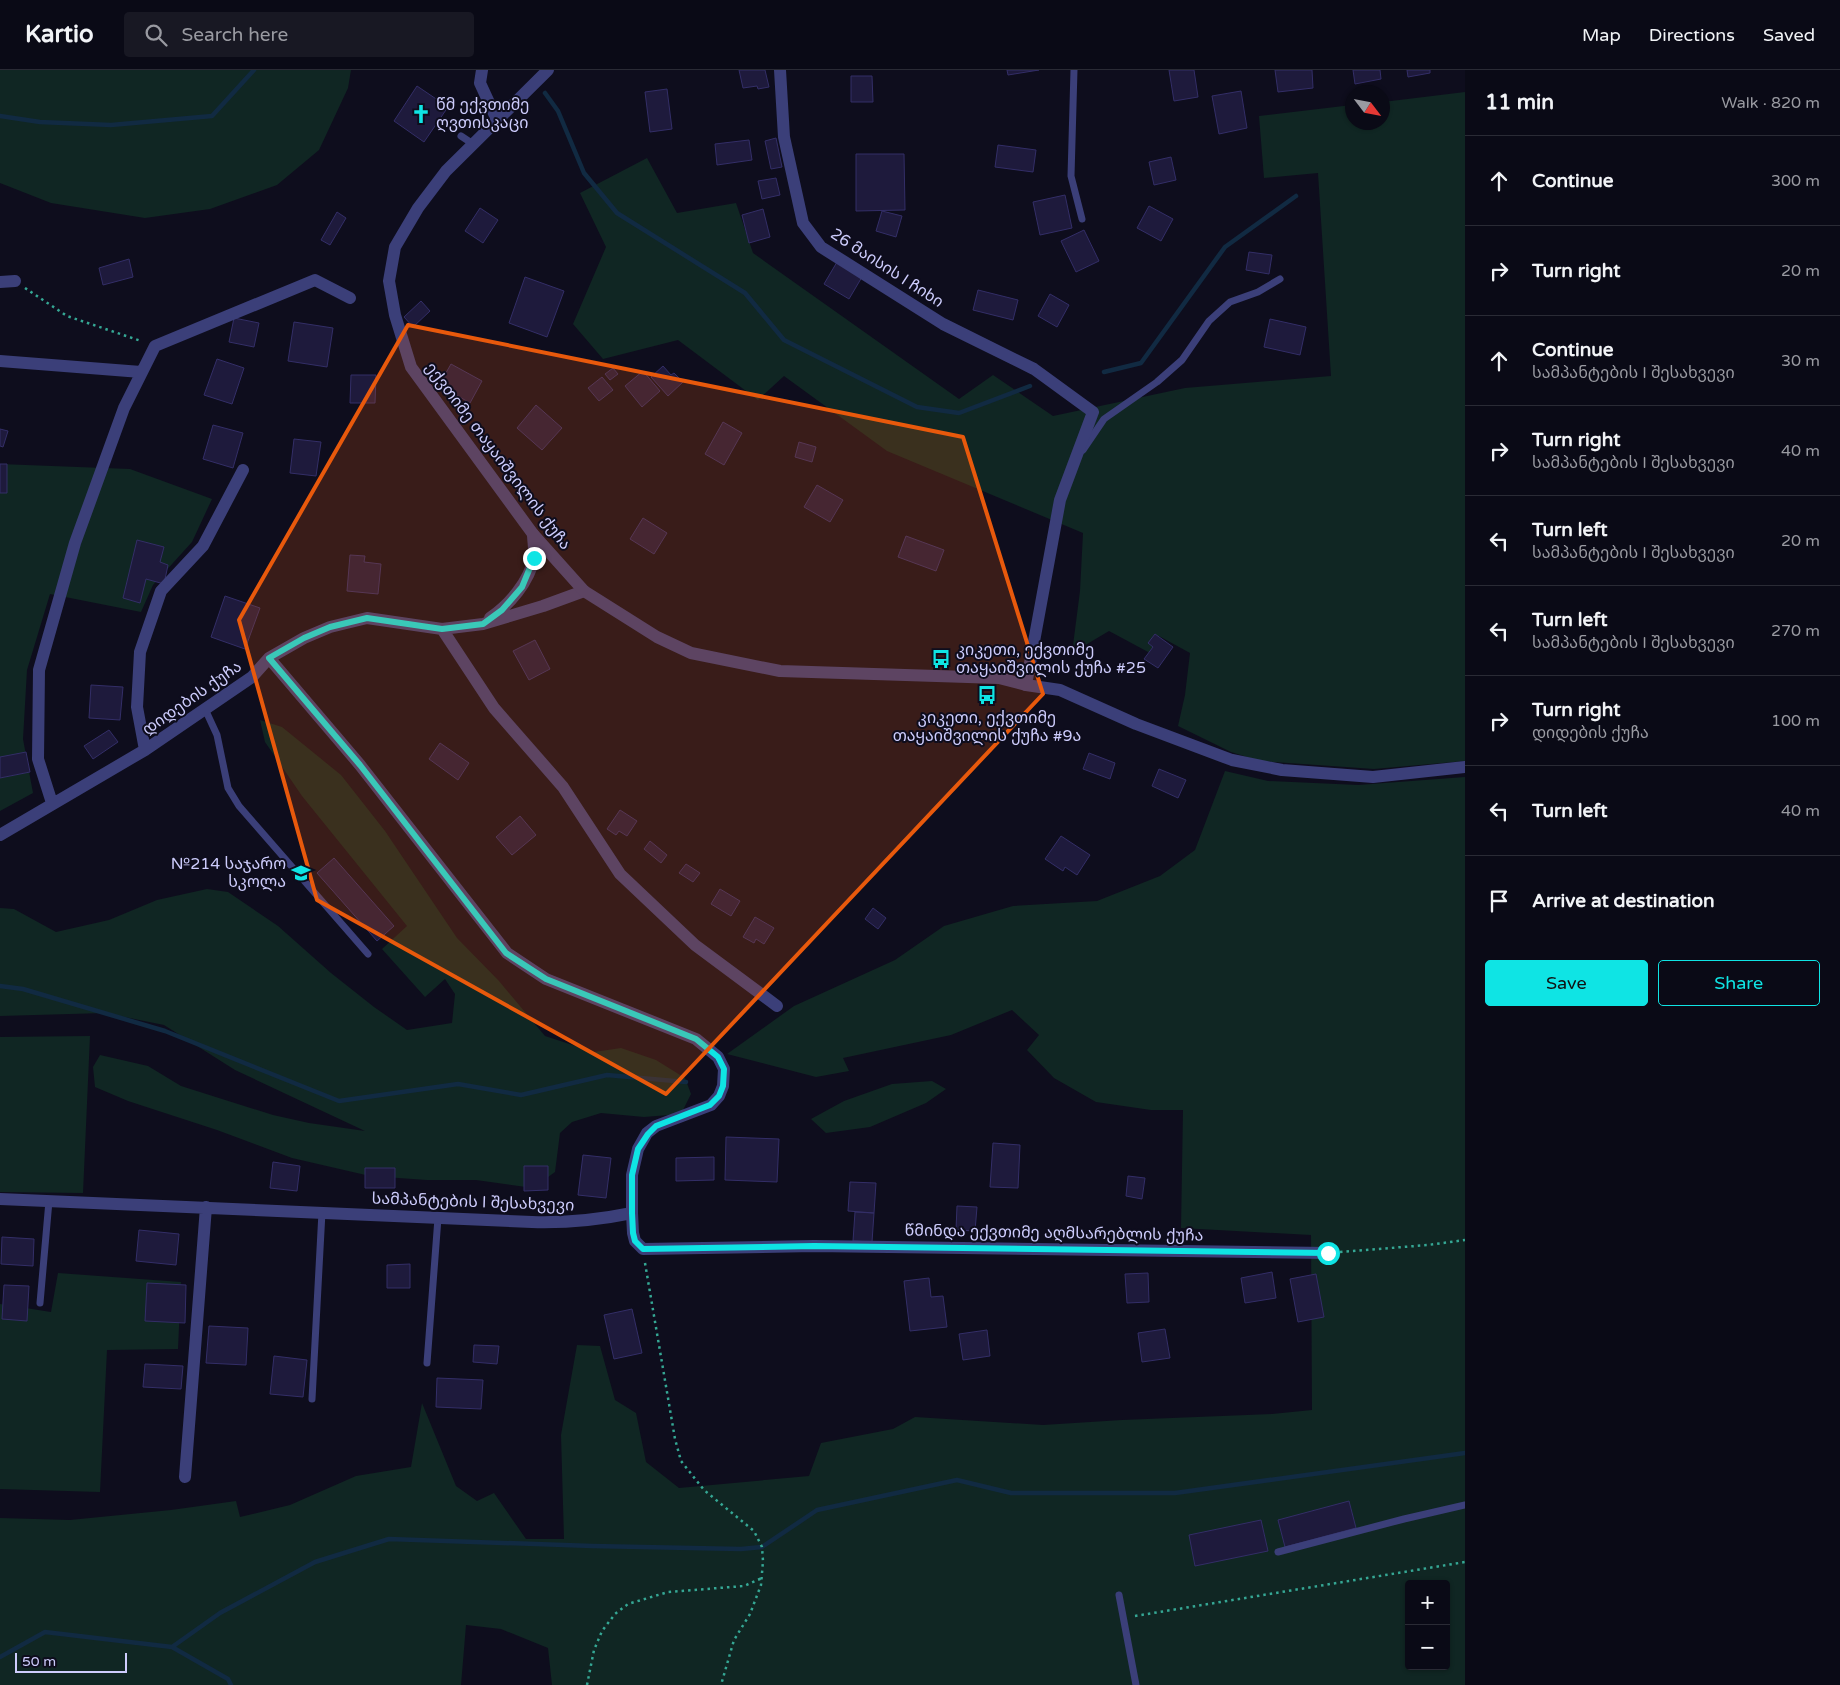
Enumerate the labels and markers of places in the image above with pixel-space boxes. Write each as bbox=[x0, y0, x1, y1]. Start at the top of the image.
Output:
place label: წმ ექვთიმე ღვთისკაცი bbox=[436, 95, 530, 133]
church icon: წმ ექვთიმე ღვთისკაცი bbox=[410, 103, 432, 125]
place label: კიკეთი, ექვთიმე თაყაიშვილის ქუჩა #25 bbox=[956, 640, 1146, 678]
bus stop icon: კიკეთი, ექვთიმე თაყაიშვილის ქუჩა #25 bbox=[930, 648, 952, 670]
bus stop icon: კიკეთი, ექვთიმე თაყაიშვილის ქუჩა #9ა bbox=[976, 684, 998, 706]
place label: კიკეთი, ექვთიმე თაყაიშვილის ქუჩა #9ა bbox=[893, 708, 1081, 746]
place label: №214 საჯარო სკოლა bbox=[171, 854, 286, 892]
school or university icon: №214 საჯარო სკოლა bbox=[290, 862, 312, 884]

